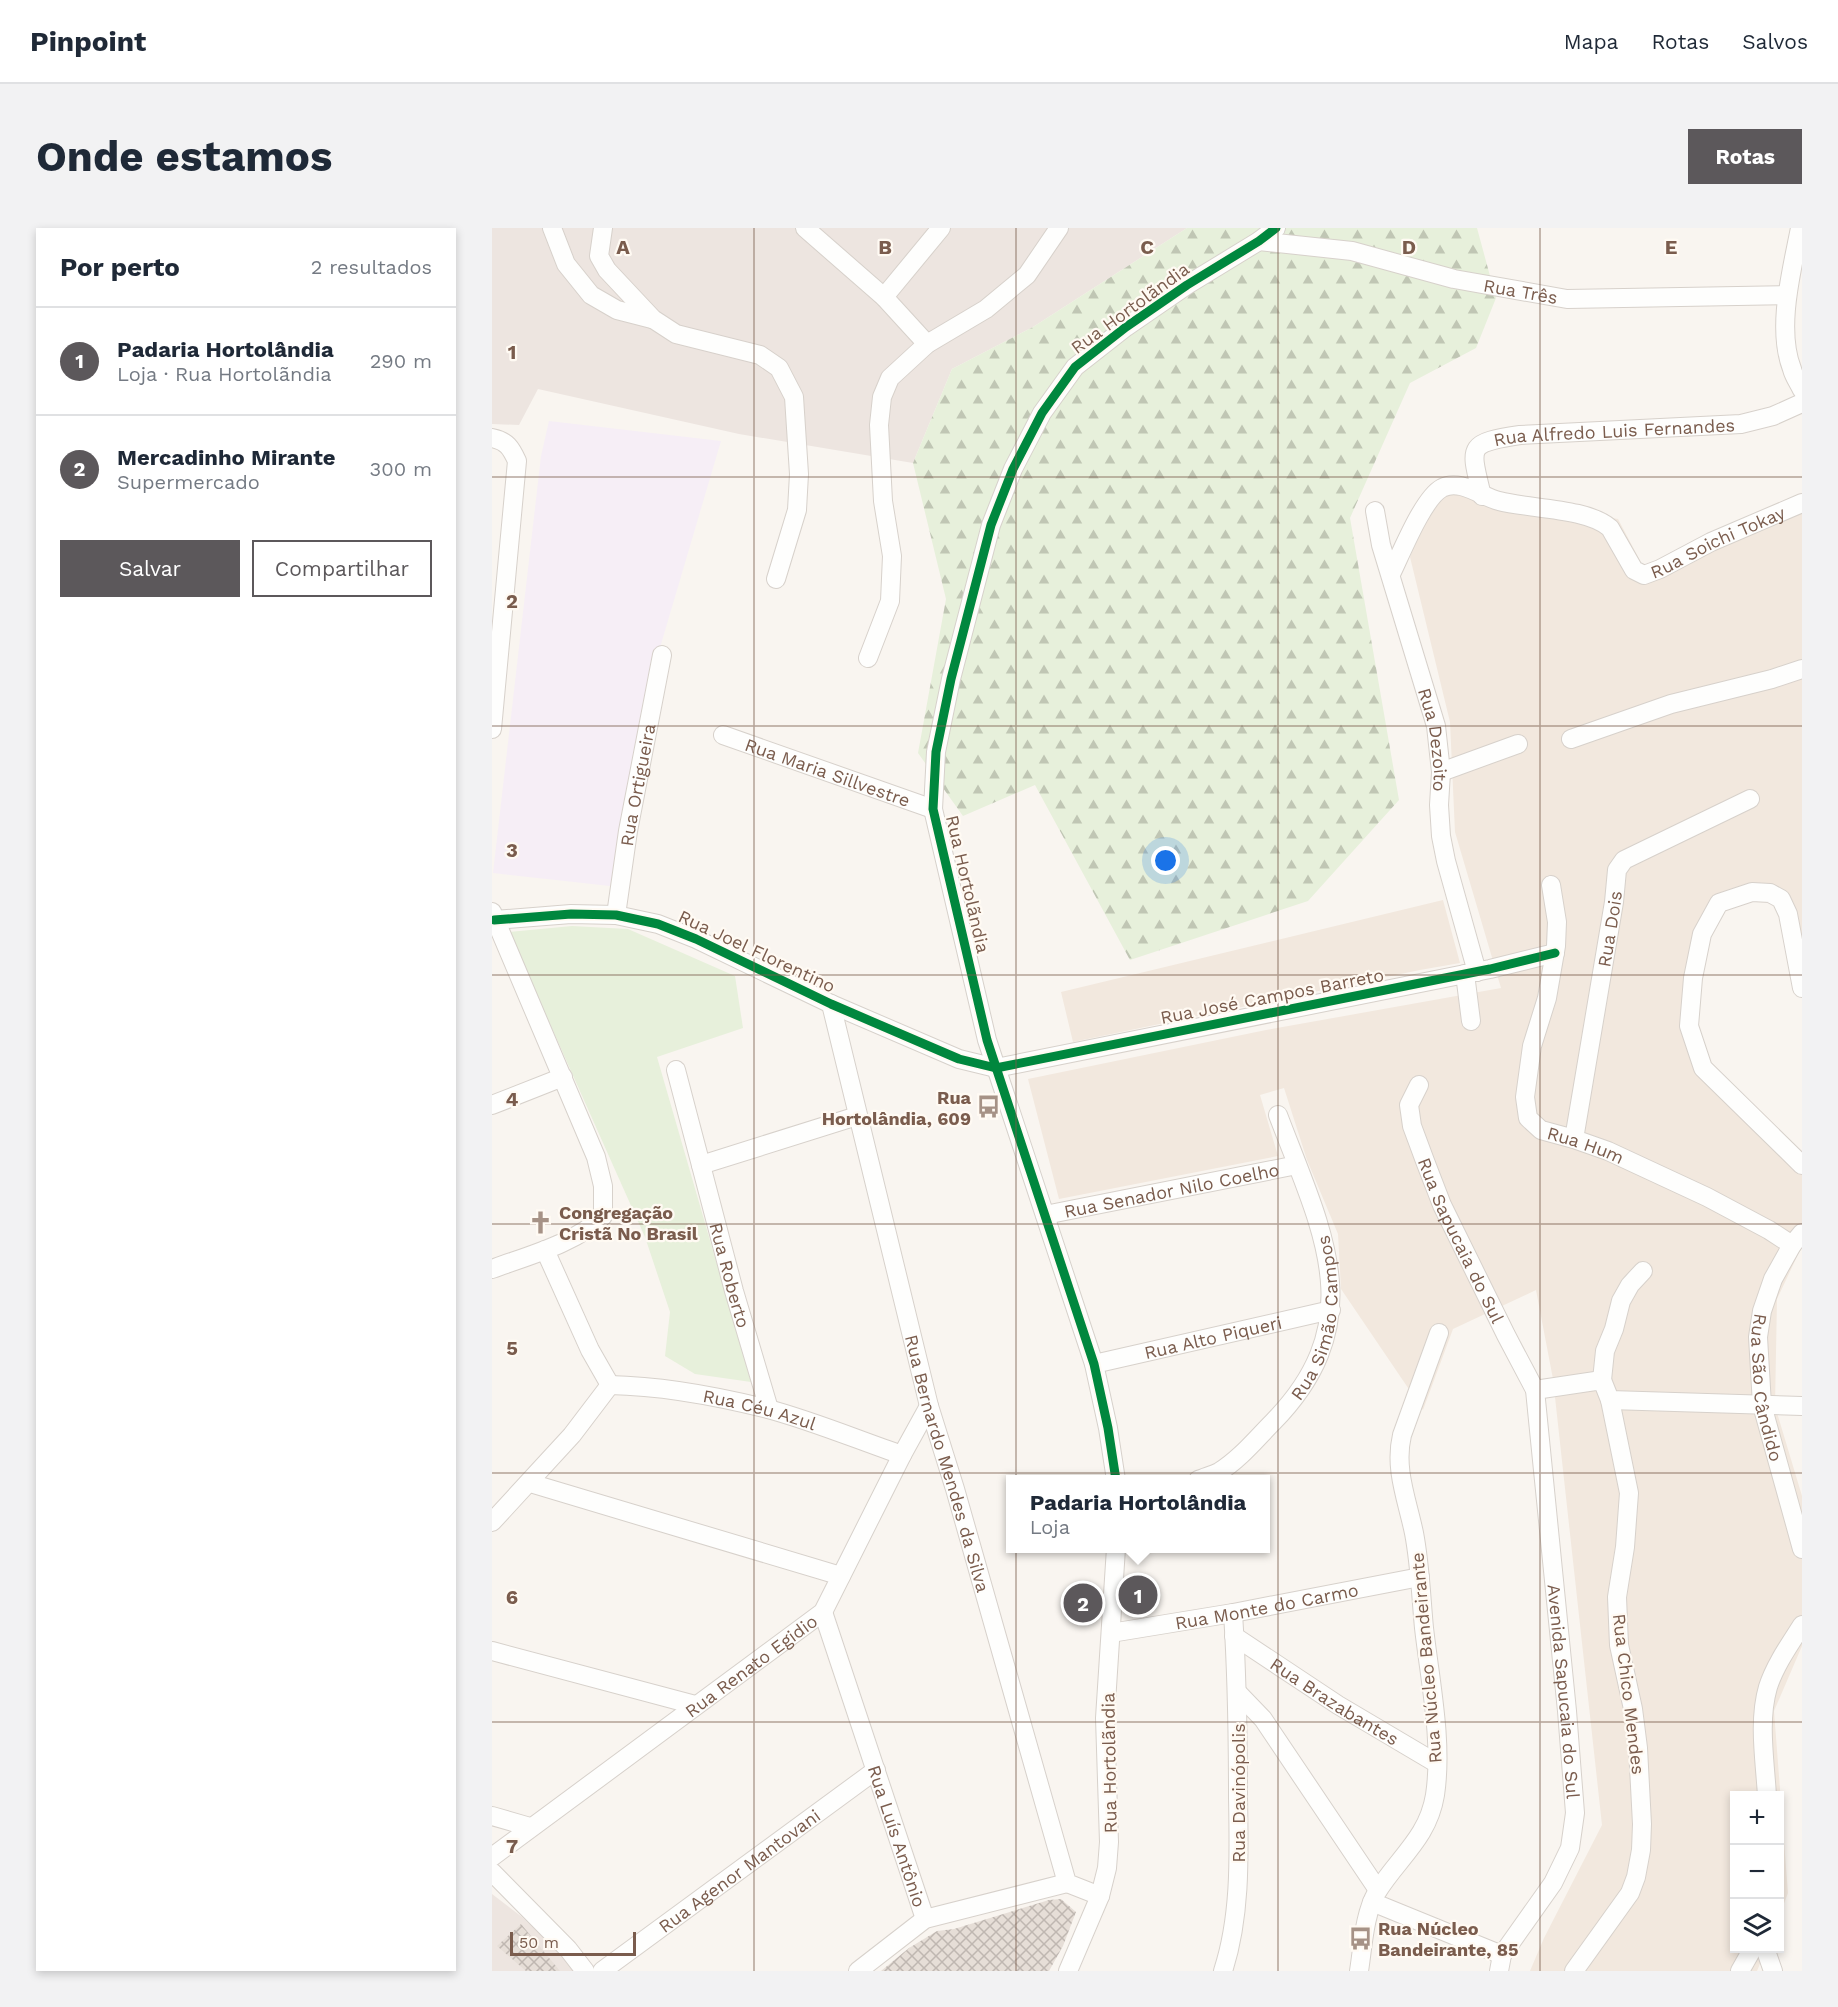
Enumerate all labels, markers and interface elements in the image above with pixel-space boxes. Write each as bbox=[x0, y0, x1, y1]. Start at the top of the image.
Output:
text: Pinpoint bbox=[30, 25, 146, 58]
text: Mapa bbox=[1564, 29, 1618, 54]
text: Rotas bbox=[1651, 29, 1709, 54]
text: Salvos bbox=[1742, 29, 1808, 54]
button: Rotas bbox=[1688, 129, 1802, 184]
text: Onde estamos bbox=[36, 132, 332, 181]
text: A bbox=[616, 235, 630, 259]
text: B bbox=[878, 235, 892, 259]
text: C bbox=[1140, 235, 1154, 259]
text: D bbox=[1402, 235, 1416, 259]
text: E bbox=[1665, 235, 1677, 259]
text: Por perto bbox=[60, 252, 180, 282]
text: 2 resultados bbox=[311, 255, 432, 279]
street label: Rua Hortolãndia bbox=[1067, 258, 1193, 358]
street label: Rua Três bbox=[1482, 274, 1559, 308]
text: Padaria Hortolândia bbox=[117, 337, 334, 362]
text: 1 bbox=[508, 340, 516, 364]
text: 1 bbox=[75, 349, 84, 373]
text: 290 m bbox=[370, 349, 432, 373]
text: Loja · Rua Hortolãndia bbox=[117, 362, 332, 386]
street label: Rua Alfredo Luis Fernandes bbox=[1492, 414, 1736, 450]
text: Mercadinho Mirante bbox=[117, 445, 336, 470]
text: 2 bbox=[74, 457, 85, 481]
text: 300 m bbox=[370, 457, 432, 481]
text: Supermercado bbox=[117, 470, 260, 494]
street label: Rua Soichi Tokay bbox=[1647, 501, 1789, 582]
button: Salvar bbox=[60, 540, 240, 597]
button: Compartilhar bbox=[252, 540, 432, 597]
text: 2 bbox=[506, 589, 518, 613]
street label: Rua Dezoito bbox=[1414, 685, 1452, 792]
street label: Rua Ortigueira bbox=[615, 722, 659, 847]
street label: Rua Maria Sillvestre bbox=[742, 733, 913, 811]
street label: Rua Hortolãndia bbox=[942, 813, 994, 955]
text: 3 bbox=[506, 838, 518, 862]
your location bbox=[1151, 846, 1180, 875]
street label: Rua Dois bbox=[1593, 890, 1625, 969]
street label: Rua Joel Florentino bbox=[675, 905, 839, 997]
street label: Rua José Campos Barreto bbox=[1158, 964, 1386, 1028]
text: 4 bbox=[506, 1087, 519, 1111]
place label: Rua Hortolândia, 609 bbox=[822, 1087, 972, 1129]
bus stop icon: Rua Hortolândia, 609 bbox=[976, 1094, 1002, 1120]
street label: Rua Hum bbox=[1545, 1122, 1628, 1168]
street label: Rua Sapucaia do Sul bbox=[1414, 1154, 1509, 1327]
street label: Rua Senador Nilo Coelho bbox=[1062, 1158, 1281, 1221]
place label: Congregação Cristã No Brasil bbox=[559, 1202, 698, 1244]
church icon: Congregação Cristã No Brasil bbox=[528, 1209, 554, 1235]
street label: Rua Roberto bbox=[706, 1220, 755, 1330]
street label: Rua Simão Campos bbox=[1286, 1233, 1341, 1404]
street label: Rua Alto Piqueri bbox=[1142, 1311, 1284, 1363]
street label: Rua São Cândido bbox=[1747, 1312, 1788, 1463]
street label: Rua Bernardo Mendes da Silva bbox=[901, 1332, 994, 1595]
text: 5 bbox=[506, 1336, 518, 1360]
street label: Rua Céu Azul bbox=[701, 1385, 820, 1434]
popup bbox=[1006, 1475, 1270, 1553]
text: Padaria Hortolândia bbox=[1030, 1490, 1246, 1515]
text: Loja bbox=[1030, 1515, 1070, 1539]
street label: Rua Núcleo Bandeirante bbox=[1406, 1552, 1446, 1764]
pin: 1 bbox=[1118, 1572, 1158, 1618]
street label: Rua Monte do Carmo bbox=[1173, 1579, 1360, 1633]
pin: 2 bbox=[1064, 1580, 1102, 1626]
street label: Avenida Sapucaia do Sul bbox=[1544, 1583, 1584, 1800]
text: 6 bbox=[506, 1585, 518, 1609]
street label: Rua Renato Egidio bbox=[681, 1610, 821, 1721]
street label: Rua Chico Mendes bbox=[1609, 1612, 1649, 1776]
street label: Rua Brazabantes bbox=[1267, 1653, 1403, 1749]
street label: Rua Hortolãndia bbox=[1097, 1692, 1121, 1834]
street label: Rua Davinópolis bbox=[1228, 1723, 1249, 1863]
street label: Rua Luís Antônio bbox=[864, 1762, 931, 1910]
map controls bbox=[1730, 1791, 1784, 1953]
button: + bbox=[1730, 1791, 1784, 1845]
street label: Rua Agenor Mantovani bbox=[654, 1804, 824, 1937]
text: 7 bbox=[506, 1834, 518, 1858]
button: − bbox=[1730, 1845, 1784, 1899]
button: layers bbox=[1730, 1899, 1784, 1953]
place label: Rua Núcleo Bandeirante, 85 bbox=[1378, 1918, 1518, 1960]
bus stop icon: Rua Núcleo Bandeirante, 85 bbox=[1347, 1925, 1373, 1951]
scale bar bbox=[510, 1929, 636, 1956]
text: 50 m bbox=[519, 1933, 559, 1952]

